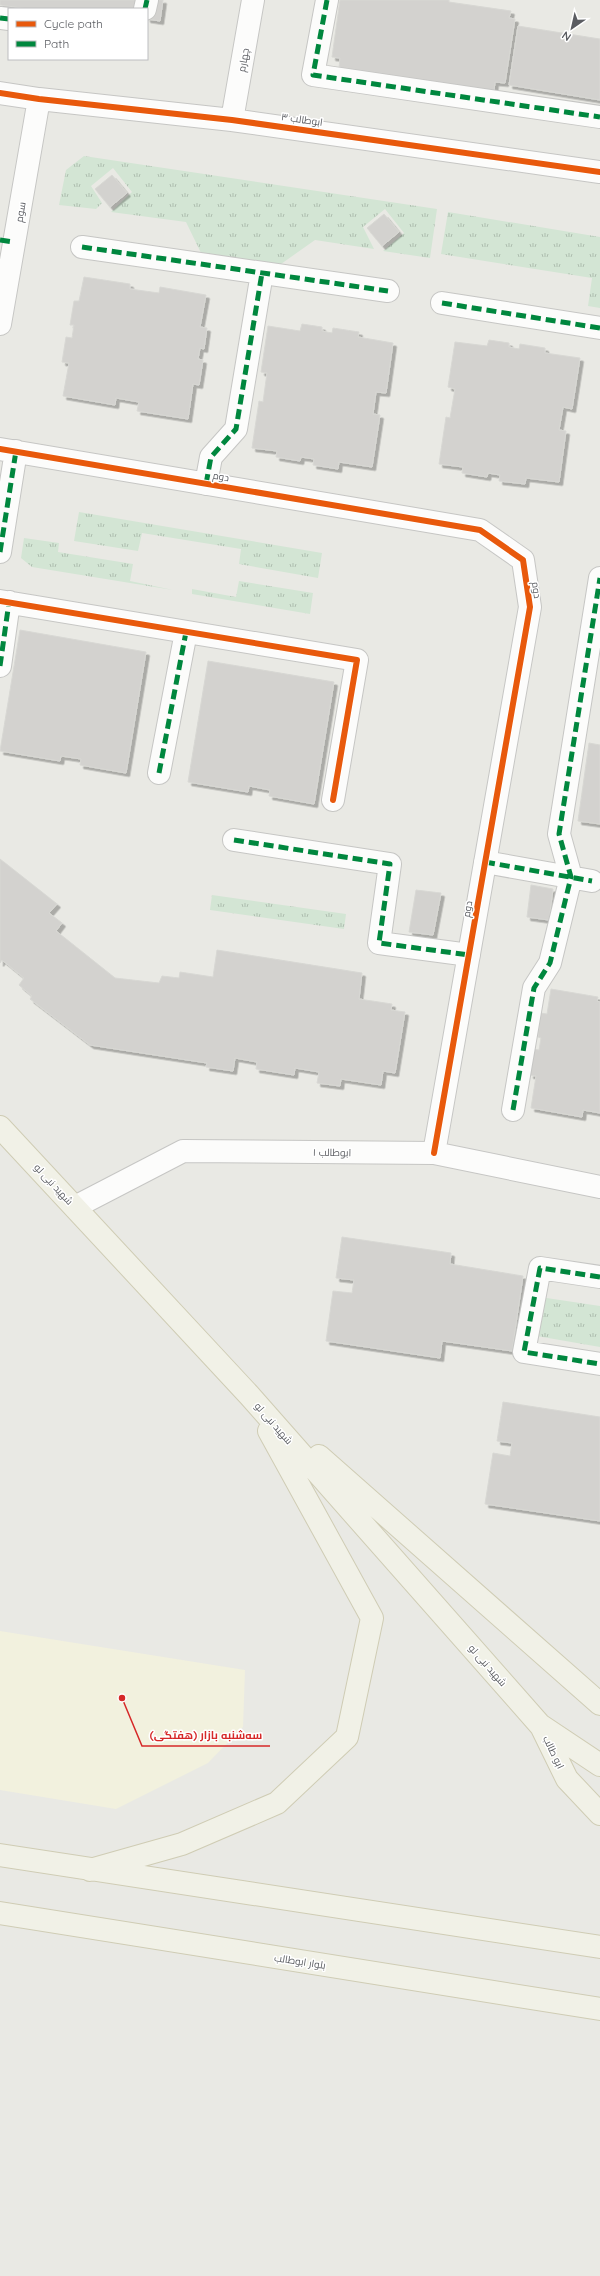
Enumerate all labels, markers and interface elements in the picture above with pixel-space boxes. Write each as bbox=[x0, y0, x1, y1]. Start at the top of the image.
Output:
legend bbox=[8, 8, 148, 60]
north arrow bbox=[552, 8, 592, 48]
text: Cycle path bbox=[44, 16, 103, 31]
text: N bbox=[559, 28, 574, 44]
text: Path bbox=[44, 36, 69, 51]
street label: چهارم bbox=[235, 47, 253, 73]
street label: ابوطالب ۳ bbox=[280, 110, 324, 129]
street label: سوم bbox=[12, 201, 30, 223]
street label: دوم bbox=[211, 469, 230, 485]
street label: دوم bbox=[528, 581, 544, 599]
street label: دوم bbox=[460, 900, 476, 919]
street label: ابوطالب ۱ bbox=[313, 1146, 351, 1159]
street label: شهید نبی لو bbox=[31, 1161, 76, 1208]
street label: شهید نبی لو bbox=[252, 1400, 295, 1447]
street label: شهید نبی لو bbox=[466, 1642, 509, 1689]
callout: سه‌شنبه بازار (هفتگی) bbox=[142, 1723, 270, 1746]
text: سه‌شنبه بازار (هفتگی) bbox=[150, 1728, 262, 1742]
street label: ابو طالب bbox=[540, 1734, 567, 1771]
street label: بلوار ابوطالب bbox=[273, 1951, 327, 1972]

